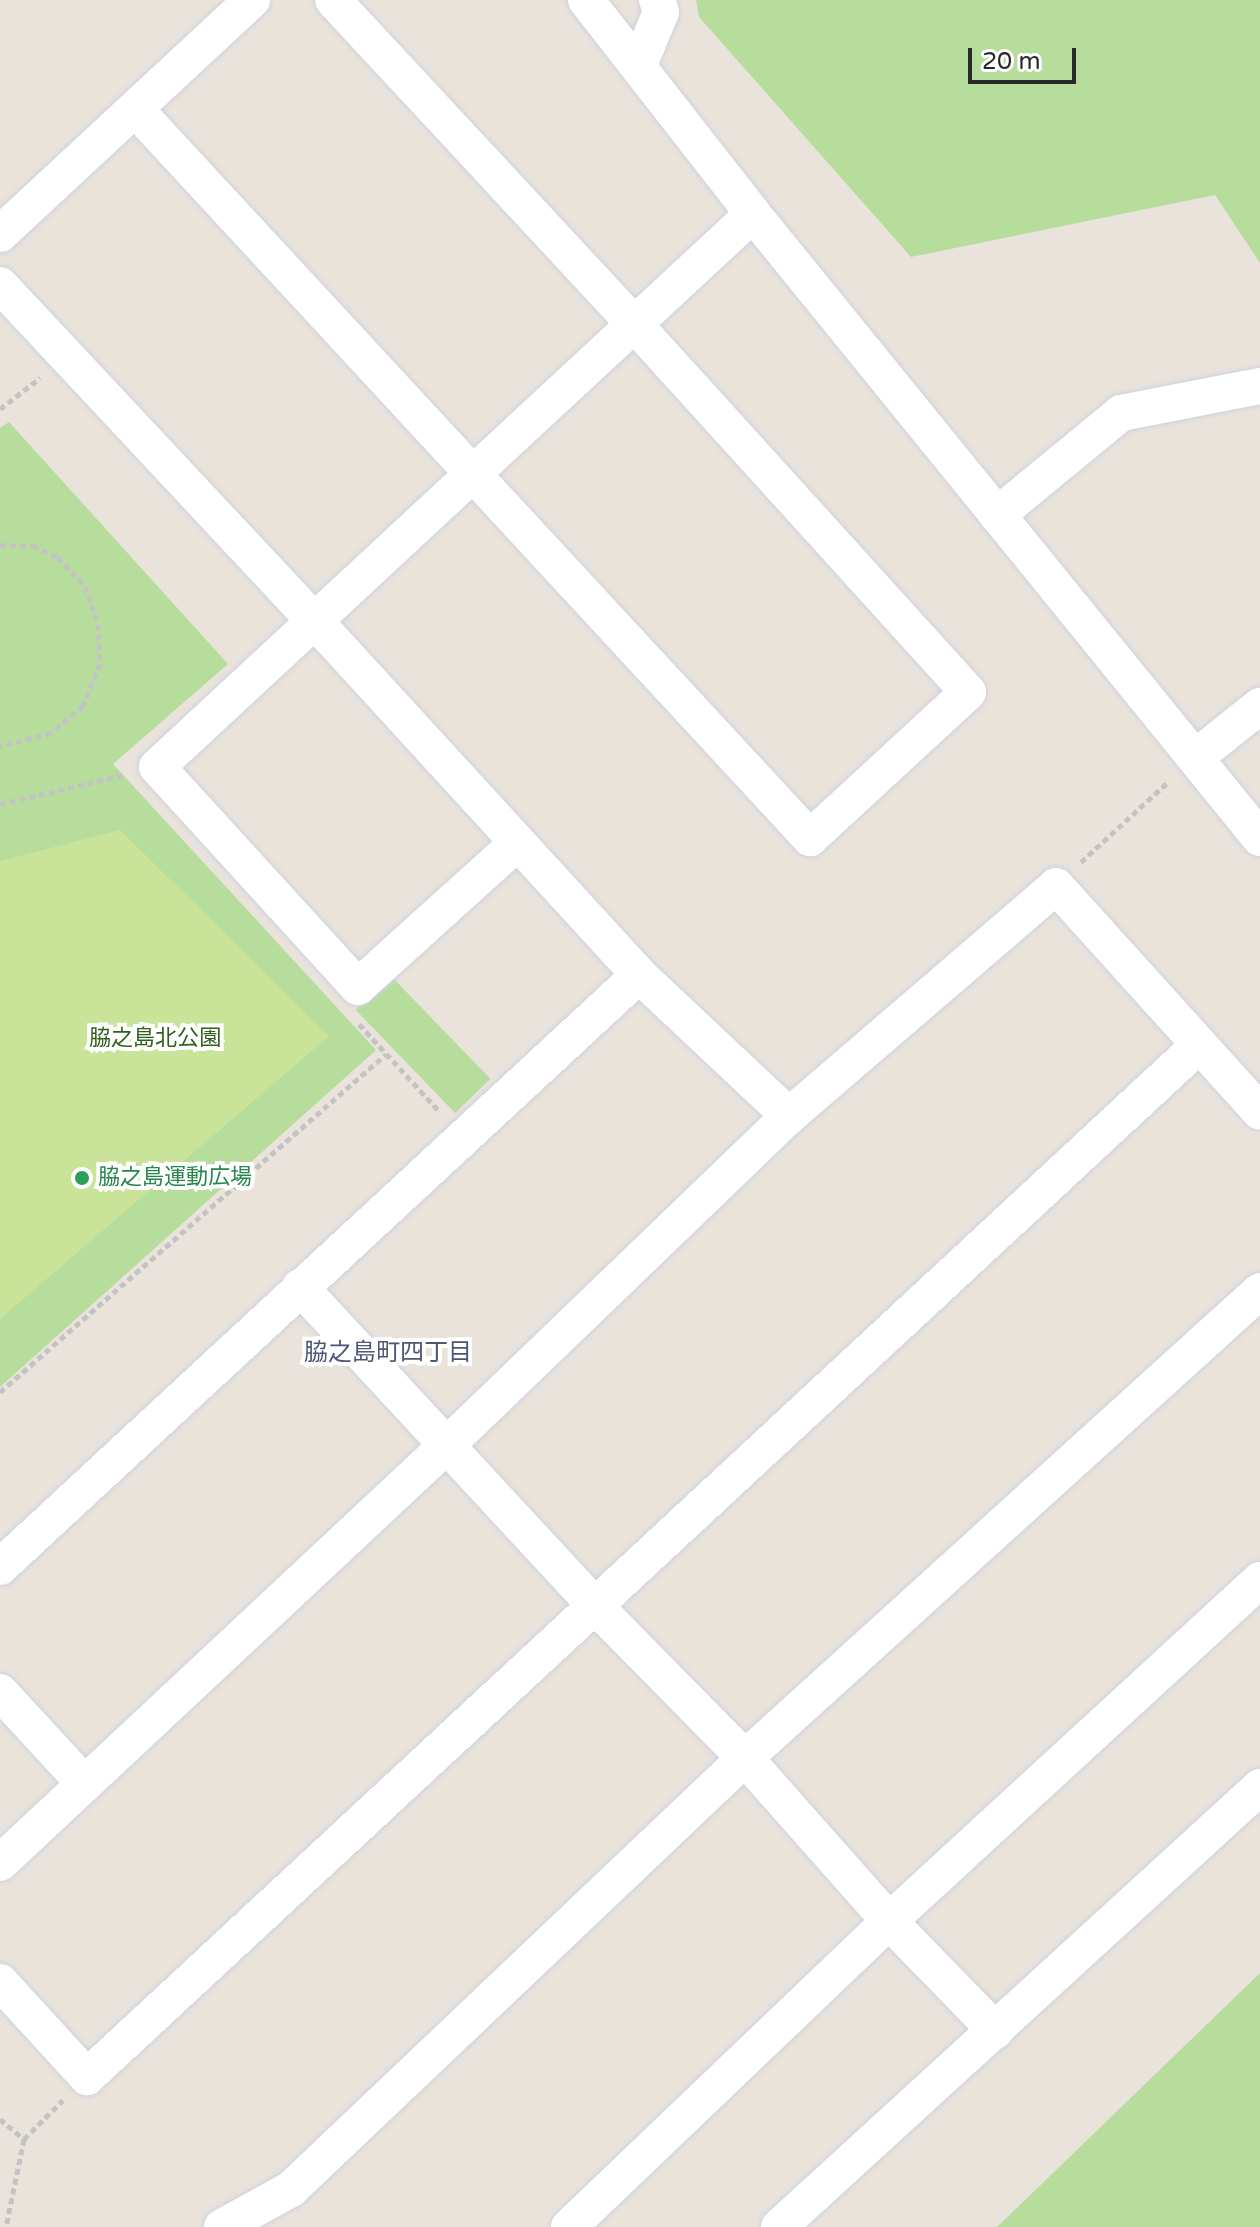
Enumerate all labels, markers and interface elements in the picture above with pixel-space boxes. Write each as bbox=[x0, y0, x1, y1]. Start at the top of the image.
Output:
scale bar bbox=[972, 32, 1080, 82]
text: 20 m bbox=[982, 47, 1040, 76]
park label: 脇之島北公園 bbox=[89, 1026, 221, 1052]
place label: 脇之島運動広場 bbox=[98, 1165, 252, 1191]
marker: 脇之島運動広場 bbox=[73, 1169, 91, 1187]
district label: 脇之島町四丁目 bbox=[304, 1339, 472, 1367]

